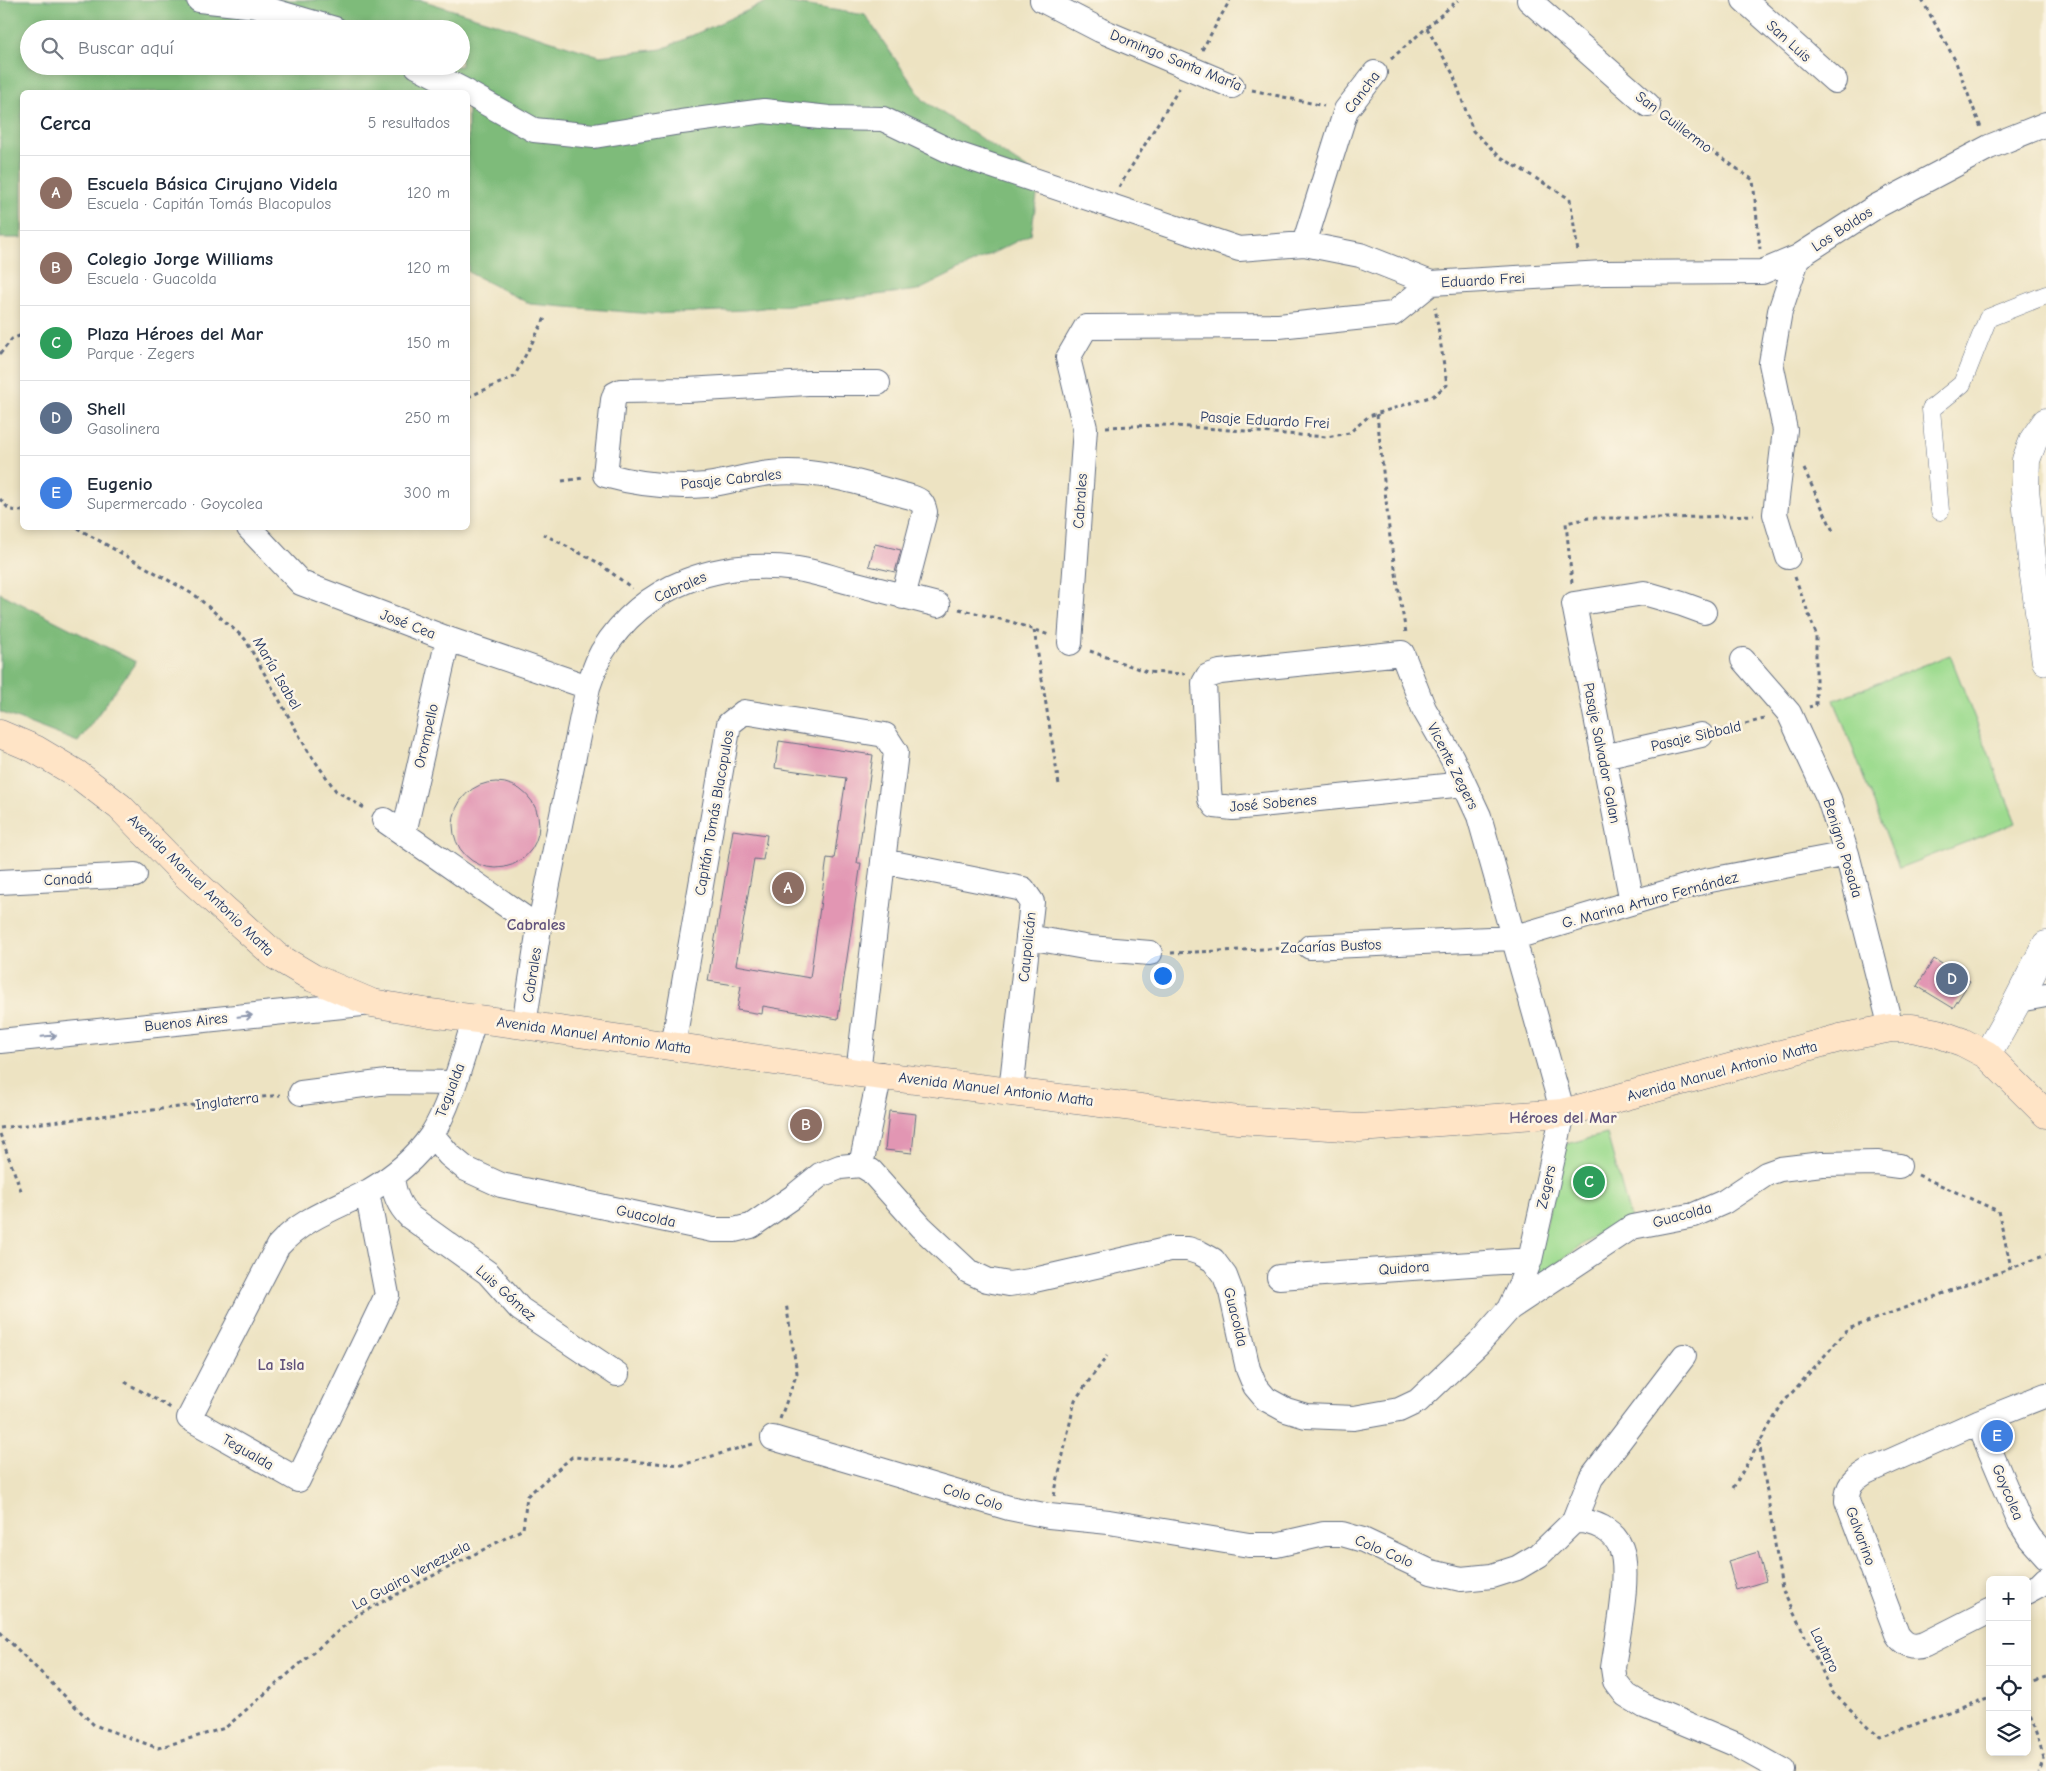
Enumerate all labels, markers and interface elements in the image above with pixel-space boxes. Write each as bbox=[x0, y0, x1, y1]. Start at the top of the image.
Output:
street label: San Luis bbox=[1763, 16, 1815, 66]
search box bbox=[20, 20, 470, 75]
street label: Domingo Santa María bbox=[1107, 25, 1245, 95]
icon: search bbox=[38, 34, 66, 62]
text: Buscar aquí bbox=[78, 37, 174, 59]
street label: Cancha bbox=[1340, 67, 1384, 117]
street label: San Guillermo bbox=[1632, 87, 1716, 157]
text: Cerca bbox=[40, 111, 91, 135]
text: 5 resultados bbox=[368, 114, 450, 132]
text: Escuela Básica Cirujano Videla bbox=[87, 173, 338, 195]
text: A bbox=[52, 184, 60, 202]
text: 120 m bbox=[407, 184, 450, 202]
text: Escuela · Capitán Tomás Blacopulos bbox=[87, 195, 331, 213]
street label: Los Boldos bbox=[1808, 203, 1876, 255]
text: Colegio Jorge Williams bbox=[87, 248, 273, 270]
text: B bbox=[51, 259, 61, 277]
text: 120 m bbox=[407, 259, 450, 277]
street label: Eduardo Frei bbox=[1441, 269, 1525, 291]
text: Escuela · Guacolda bbox=[87, 270, 217, 288]
text: Plaza Héroes del Mar bbox=[87, 323, 263, 345]
text: C bbox=[51, 334, 61, 352]
text: 150 m bbox=[407, 334, 450, 352]
text: Parque · Zegers bbox=[87, 345, 194, 363]
text: Shell bbox=[87, 398, 126, 420]
street label: Pasaje Eduardo Frei bbox=[1200, 408, 1330, 432]
text: D bbox=[51, 409, 61, 427]
text: 250 m bbox=[405, 409, 450, 427]
text: Gasolinera bbox=[87, 420, 160, 438]
street label: Pasaje Cabrales bbox=[680, 465, 782, 493]
text: Eugenio bbox=[87, 473, 153, 495]
street label: Cabrales bbox=[1069, 473, 1091, 529]
text: E bbox=[51, 484, 61, 502]
text: 300 m bbox=[404, 484, 450, 502]
text: Supermercado · Goycolea bbox=[87, 495, 263, 513]
street label: Cabrales bbox=[651, 568, 709, 606]
street label: José Cea bbox=[378, 605, 438, 643]
street label: María Isabel bbox=[249, 633, 305, 713]
street label: Pasaje Salvador Galan bbox=[1580, 681, 1624, 825]
street label: Orompello bbox=[410, 702, 442, 770]
street label: Pasaje Sibbald bbox=[1649, 717, 1743, 755]
street label: Vicente Zegers bbox=[1423, 720, 1483, 812]
street label: Capitán Tomás Blacopulos bbox=[691, 729, 737, 897]
street label: José Sobenes bbox=[1229, 790, 1317, 816]
street label: Benigno Posada bbox=[1819, 796, 1867, 900]
street label: Avenida Manuel Antonio Matta bbox=[124, 810, 278, 960]
street label: G. Marina Arturo Fernández bbox=[1560, 868, 1741, 932]
street label: Canadá bbox=[43, 869, 93, 889]
pin: A bbox=[772, 869, 804, 907]
street label: Caupolicán bbox=[1014, 911, 1040, 983]
district label: Cabrales bbox=[507, 916, 566, 934]
street label: Zacarías Bustos bbox=[1280, 935, 1382, 957]
street label: Cabrales bbox=[519, 946, 545, 1004]
pin: D bbox=[1936, 960, 1968, 998]
your location bbox=[1150, 963, 1176, 989]
street label: Buenos Aires bbox=[144, 1009, 228, 1035]
one-way arrow bbox=[237, 1011, 253, 1021]
street label: Avenida Manuel Antonio Matta bbox=[496, 1012, 692, 1058]
one-way arrow bbox=[40, 1031, 56, 1041]
street label: Avenida Manuel Antonio Matta bbox=[1625, 1037, 1819, 1105]
street label: Tegualda bbox=[431, 1060, 469, 1120]
street label: Avenida Manuel Antonio Matta bbox=[897, 1068, 1095, 1110]
street label: Inglaterra bbox=[194, 1088, 260, 1114]
pin: B bbox=[790, 1106, 822, 1144]
district label: Héroes del Mar bbox=[1509, 1109, 1617, 1127]
pin: C bbox=[1573, 1163, 1605, 1201]
street label: Zegers bbox=[1533, 1164, 1559, 1210]
street label: Guacolda bbox=[1651, 1199, 1713, 1231]
street label: Guacolda bbox=[615, 1201, 677, 1231]
street label: Quidora bbox=[1378, 1257, 1430, 1279]
street label: Luis Gómez bbox=[472, 1261, 540, 1325]
street label: Guacolda bbox=[1220, 1286, 1252, 1348]
district label: La Isla bbox=[257, 1356, 305, 1374]
pin: E bbox=[1981, 1417, 2013, 1455]
street label: Tegualda bbox=[219, 1430, 277, 1474]
street label: Goycolea bbox=[1988, 1461, 2028, 1523]
street label: Colo Colo bbox=[941, 1479, 1005, 1515]
street label: Galvarino bbox=[1842, 1504, 1880, 1568]
street label: Colo Colo bbox=[1352, 1531, 1416, 1571]
street label: La Guaira Venezuela bbox=[349, 1536, 473, 1614]
map controls bbox=[1986, 1576, 2031, 1756]
button: + bbox=[1986, 1576, 2031, 1621]
button: − bbox=[1986, 1621, 2031, 1666]
street label: Lautaro bbox=[1806, 1625, 1844, 1676]
button: locate bbox=[1986, 1666, 2031, 1711]
button: layers bbox=[1986, 1711, 2031, 1756]

